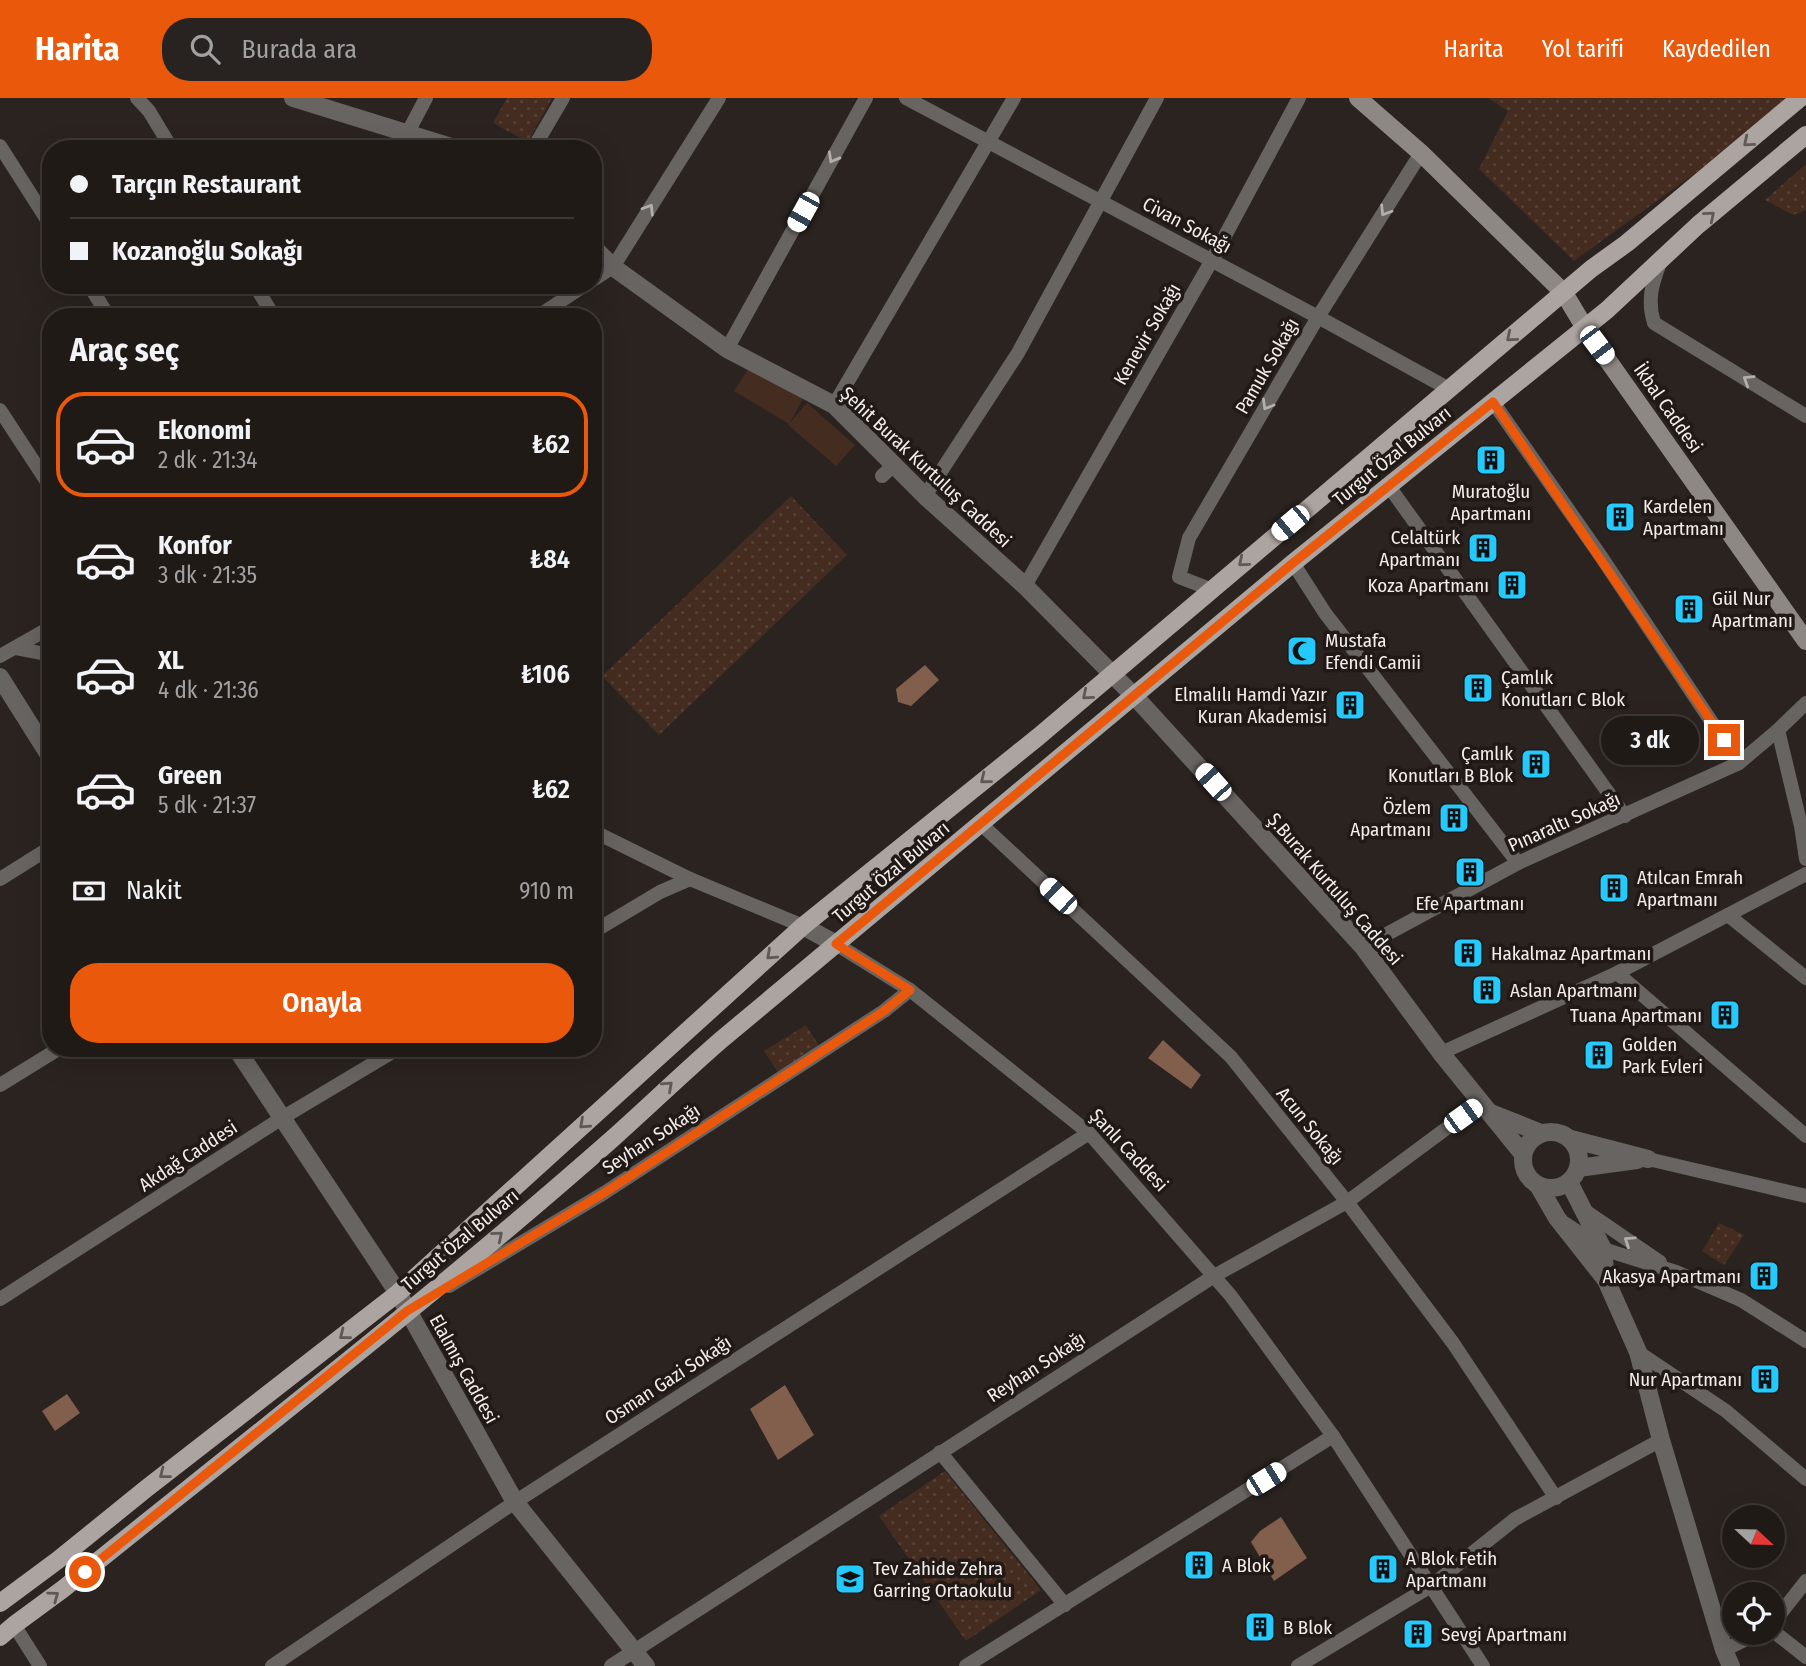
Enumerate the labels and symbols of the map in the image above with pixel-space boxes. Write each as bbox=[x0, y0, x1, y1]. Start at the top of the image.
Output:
one-way arrow bbox=[1743, 133, 1756, 146]
one-way arrow bbox=[828, 150, 841, 163]
car bbox=[784, 189, 823, 235]
street label: Civan Sokağı bbox=[1139, 192, 1235, 258]
one-way arrow bbox=[1380, 203, 1393, 216]
one-way arrow bbox=[641, 204, 654, 217]
one-way arrow bbox=[1701, 212, 1714, 224]
street label: Kenevir Sokağı bbox=[1109, 279, 1185, 389]
street label: Pamuk Sokağı bbox=[1230, 314, 1304, 418]
car bbox=[1576, 322, 1619, 368]
one-way arrow bbox=[1507, 329, 1520, 341]
street label: İkbal Caddesi bbox=[1629, 359, 1707, 457]
one-way arrow bbox=[1742, 376, 1755, 389]
street label: Şehit Burak Kurtuluş Caddesi bbox=[836, 382, 1016, 552]
one-way arrow bbox=[1262, 398, 1275, 411]
street label: Turgut Özal Bulvarı bbox=[1328, 401, 1456, 511]
building icon: Muratoğlu Apartmanı bbox=[1474, 443, 1508, 477]
place label: Muratoğlu Apartmanı bbox=[1451, 480, 1531, 525]
place label: Kardelen Apartmanı bbox=[1643, 495, 1724, 540]
building icon: Kardelen Apartmanı bbox=[1603, 500, 1637, 534]
car bbox=[1268, 501, 1313, 545]
place label: Celaltürk Apartmanı bbox=[1379, 526, 1460, 571]
building icon: Celaltürk Apartmanı bbox=[1466, 531, 1500, 565]
one-way arrow bbox=[1238, 554, 1251, 566]
building icon: Koza Apartmanı bbox=[1495, 568, 1529, 602]
place label: Koza Apartmanı bbox=[1367, 574, 1489, 597]
place label: Gül Nur Apartmanı bbox=[1712, 587, 1793, 632]
building icon: Gül Nur Apartmanı bbox=[1672, 592, 1706, 626]
place label: Mustafa Efendi Camii bbox=[1325, 629, 1421, 674]
mosque icon: Mustafa Efendi Camii bbox=[1285, 634, 1319, 668]
place label: Çamlık Konutları C Blok bbox=[1501, 666, 1625, 711]
building icon: Çamlık Konutları C Blok bbox=[1461, 671, 1495, 705]
place label: Elmalılı Hamdi Yazır Kuran Akademisi bbox=[1174, 683, 1327, 728]
one-way arrow bbox=[1082, 687, 1094, 700]
building icon: Elmalılı Hamdi Yazır Kuran Akademisi bbox=[1333, 688, 1367, 722]
callout: 3 dk bbox=[1602, 716, 1700, 764]
route end bbox=[1708, 724, 1740, 756]
place label: Çamlık Konutları B Blok bbox=[1388, 742, 1513, 787]
building icon: Çamlık Konutları B Blok bbox=[1519, 747, 1553, 781]
car bbox=[1192, 759, 1235, 805]
one-way arrow bbox=[980, 771, 992, 784]
street label: Pınaraltı Sokağı bbox=[1504, 787, 1624, 857]
place label: Özlem Apartmanı bbox=[1350, 796, 1431, 841]
building icon: Özlem Apartmanı bbox=[1437, 801, 1471, 835]
street label: Ş.Burak Kurtuluş Caddesi bbox=[1263, 808, 1407, 970]
street label: Turgut Özal Bulvarı bbox=[828, 816, 954, 928]
building icon: Efe Apartmanı bbox=[1453, 855, 1487, 889]
place label: Atılcan Emrah Apartmanı bbox=[1637, 866, 1743, 911]
building icon: Atılcan Emrah Apartmanı bbox=[1597, 871, 1631, 905]
car bbox=[1036, 874, 1081, 918]
place label: Efe Apartmanı bbox=[1416, 892, 1524, 915]
building icon: Hakalmaz Apartmanı bbox=[1451, 936, 1485, 970]
place label: Hakalmaz Apartmanı bbox=[1491, 942, 1651, 965]
one-way arrow bbox=[766, 947, 779, 959]
building icon: Aslan Apartmanı bbox=[1470, 973, 1504, 1007]
place label: Aslan Apartmanı bbox=[1510, 979, 1638, 1002]
building icon: Tuana Apartmanı bbox=[1708, 998, 1742, 1032]
place label: Tuana Apartmanı bbox=[1570, 1004, 1702, 1027]
place label: Golden Park Evleri bbox=[1622, 1033, 1703, 1078]
building icon: Golden Park Evleri bbox=[1582, 1038, 1616, 1072]
one-way arrow bbox=[660, 1082, 673, 1094]
street label: Acun Sokağı bbox=[1272, 1083, 1348, 1169]
car bbox=[1440, 1095, 1487, 1137]
street label: Seyhan Sokağı bbox=[598, 1099, 704, 1179]
street label: Şanlı Caddesi bbox=[1085, 1104, 1173, 1196]
street label: Akdağ Caddesi bbox=[134, 1116, 242, 1196]
one-way arrow bbox=[579, 1116, 592, 1129]
street label: Turgut Özal Bulvarı bbox=[397, 1184, 523, 1296]
one-way arrow bbox=[489, 1232, 502, 1244]
one-way arrow bbox=[1624, 1236, 1637, 1249]
building icon: Akasya Apartmanı bbox=[1747, 1259, 1781, 1293]
place label: Akasya Apartmanı bbox=[1603, 1265, 1741, 1288]
street label: Elalmış Caddesi bbox=[425, 1310, 503, 1428]
one-way arrow bbox=[339, 1327, 351, 1340]
street label: Reyhan Sokağı bbox=[983, 1327, 1089, 1407]
street label: Osman Gazi Sokağı bbox=[600, 1331, 736, 1429]
building icon: Nur Apartmanı bbox=[1748, 1362, 1782, 1396]
place label: Nur Apartmanı bbox=[1629, 1368, 1742, 1391]
car bbox=[1243, 1459, 1290, 1499]
one-way arrow bbox=[159, 1466, 171, 1479]
north arrow bbox=[1722, 1505, 1785, 1568]
place label: A Blok Fetih Apartmanı bbox=[1406, 1547, 1497, 1592]
building icon: A Blok bbox=[1182, 1548, 1216, 1582]
building icon: A Blok Fetih Apartmanı bbox=[1366, 1552, 1400, 1586]
place label: A Blok bbox=[1222, 1554, 1271, 1577]
route start bbox=[69, 1556, 101, 1588]
place label: Tev Zahide Zehra Garring Ortaokulu bbox=[873, 1557, 1012, 1602]
school or university icon: Tev Zahide Zehra Garring Ortaokulu bbox=[833, 1562, 867, 1596]
one-way arrow bbox=[46, 1592, 59, 1604]
building icon: B Blok bbox=[1243, 1610, 1277, 1644]
place label: B Blok bbox=[1283, 1616, 1332, 1639]
building icon: Sevgi Apartmanı bbox=[1401, 1617, 1435, 1651]
place label: Sevgi Apartmanı bbox=[1441, 1623, 1567, 1646]

